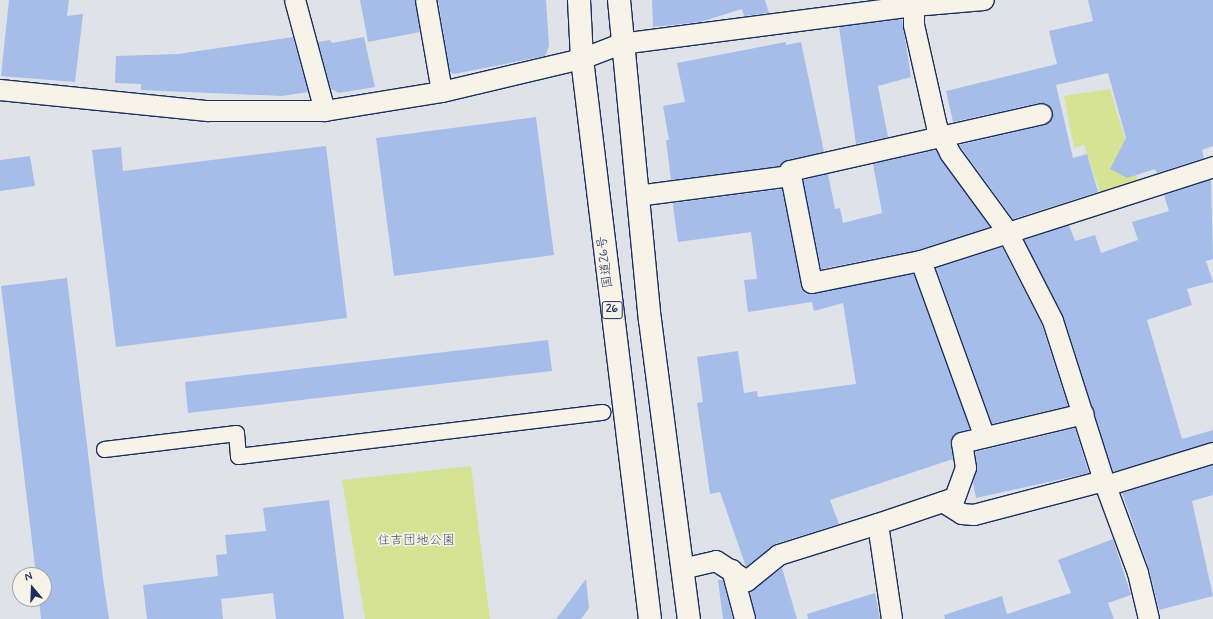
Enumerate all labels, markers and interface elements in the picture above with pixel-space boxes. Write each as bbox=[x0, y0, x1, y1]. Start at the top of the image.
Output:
street label: 国道26号 bbox=[595, 235, 617, 289]
road number: 26 bbox=[601, 300, 623, 320]
park label: 住吉団地公園 bbox=[377, 533, 455, 549]
north arrow bbox=[12, 567, 52, 607]
text: N bbox=[23, 569, 34, 584]

